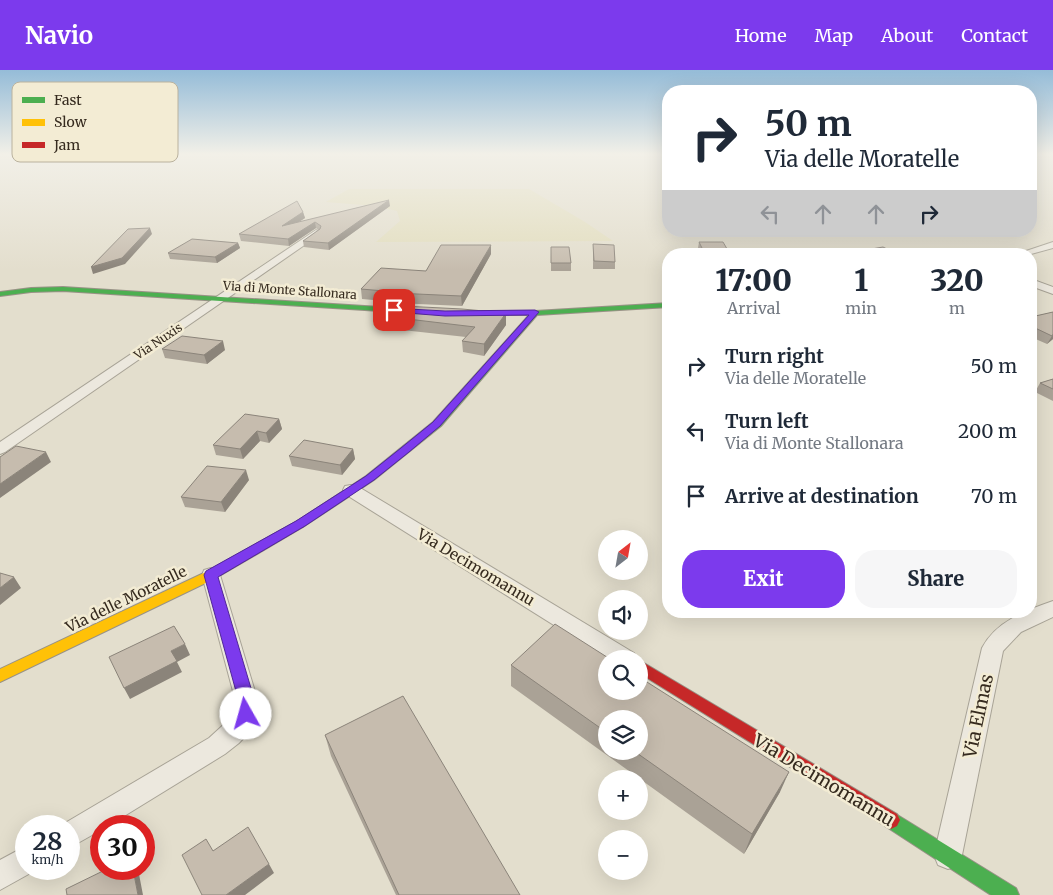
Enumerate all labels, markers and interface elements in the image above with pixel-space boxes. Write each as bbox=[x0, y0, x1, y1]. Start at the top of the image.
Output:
text: Navio bbox=[25, 20, 93, 51]
text: Home bbox=[735, 24, 787, 47]
text: Map bbox=[815, 24, 853, 47]
text: About bbox=[881, 24, 933, 47]
text: Contact bbox=[961, 24, 1028, 47]
legend bbox=[12, 82, 178, 162]
text: Fast bbox=[54, 91, 82, 109]
text: 50 m bbox=[765, 102, 852, 146]
icon: right bbox=[682, 105, 747, 170]
text: Slow bbox=[54, 113, 87, 131]
text: Jam bbox=[53, 136, 80, 154]
text: Via delle Moratelle bbox=[765, 145, 959, 173]
icon: left bbox=[756, 200, 784, 228]
icon: ahead bbox=[809, 200, 837, 228]
icon: ahead bbox=[862, 200, 890, 228]
icon: right bbox=[915, 200, 943, 228]
text: 17:00 bbox=[715, 261, 792, 299]
text: 1 bbox=[854, 261, 868, 299]
text: 320 bbox=[930, 261, 984, 299]
street label: Via di Monte Stallonara bbox=[222, 278, 358, 302]
pin bbox=[373, 289, 415, 331]
icon: arrive bbox=[380, 296, 408, 324]
text: Arrival bbox=[727, 298, 780, 318]
text: min bbox=[845, 298, 877, 318]
text: m bbox=[949, 298, 965, 318]
street label: Via Nuxis bbox=[130, 319, 185, 363]
text: Turn right bbox=[725, 344, 824, 368]
icon: right bbox=[682, 352, 710, 380]
text: 50 m bbox=[971, 354, 1017, 378]
text: Via delle Moratelle bbox=[725, 368, 866, 388]
text: Turn left bbox=[725, 409, 809, 433]
icon: left bbox=[682, 417, 710, 445]
text: 200 m bbox=[958, 419, 1017, 443]
text: Via di Monte Stallonara bbox=[725, 433, 904, 453]
icon: arrive bbox=[682, 482, 710, 510]
text: Arrive at destination bbox=[725, 484, 919, 508]
text: 70 m bbox=[971, 484, 1017, 508]
street label: Via Decimomannu bbox=[413, 524, 538, 610]
north arrow bbox=[598, 530, 648, 580]
map controls bbox=[598, 530, 648, 880]
button: Exit bbox=[682, 550, 845, 608]
button: Share bbox=[855, 550, 1017, 608]
street label: Via delle Moratelle bbox=[61, 561, 190, 637]
button: sound bbox=[598, 590, 648, 640]
button: search bbox=[598, 650, 648, 700]
street label: Via Elmas bbox=[958, 672, 998, 761]
position arrow bbox=[219, 687, 271, 739]
button: layers bbox=[598, 710, 648, 760]
street label: Via Decimomannu bbox=[748, 728, 899, 831]
button: + bbox=[598, 770, 648, 820]
speed limit sign: 30 bbox=[90, 815, 155, 880]
text: 28 bbox=[32, 825, 63, 857]
button: − bbox=[598, 830, 648, 880]
text: km/h bbox=[32, 852, 63, 867]

